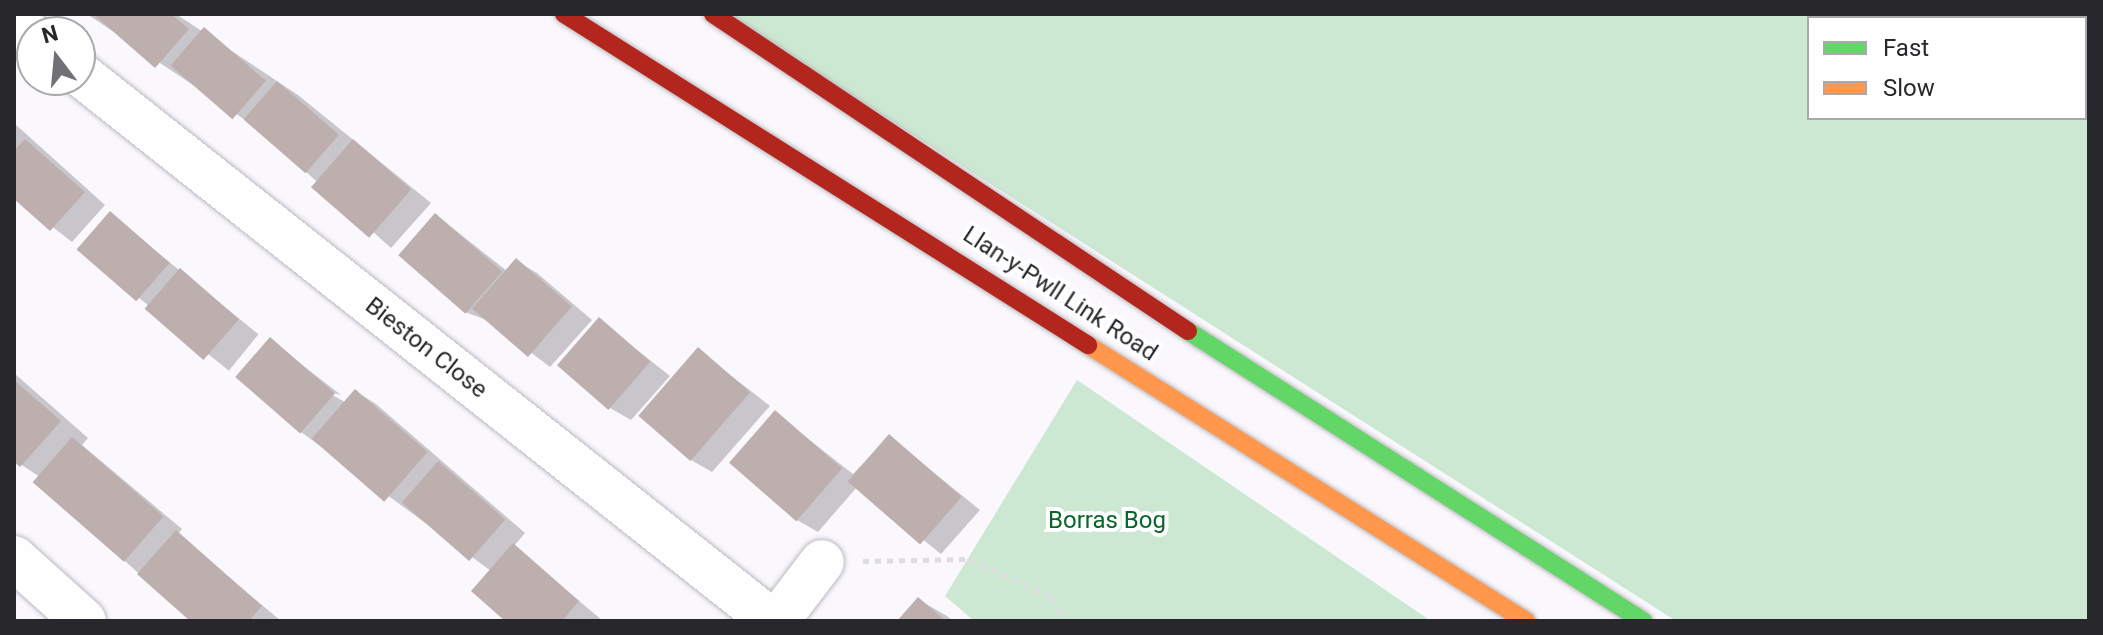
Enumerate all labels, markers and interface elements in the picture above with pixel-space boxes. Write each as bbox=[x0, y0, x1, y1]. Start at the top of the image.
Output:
north arrow bbox=[16, 16, 96, 96]
legend bbox=[1807, 16, 2087, 120]
text: N bbox=[39, 20, 61, 49]
text: Fast bbox=[1883, 34, 1929, 62]
text: Slow bbox=[1883, 74, 1935, 102]
street label: Llan-y-Pwll Link Road bbox=[958, 220, 1162, 368]
street label: Bieston Close bbox=[359, 292, 493, 404]
park label: Borras Bog bbox=[1048, 507, 1166, 535]

